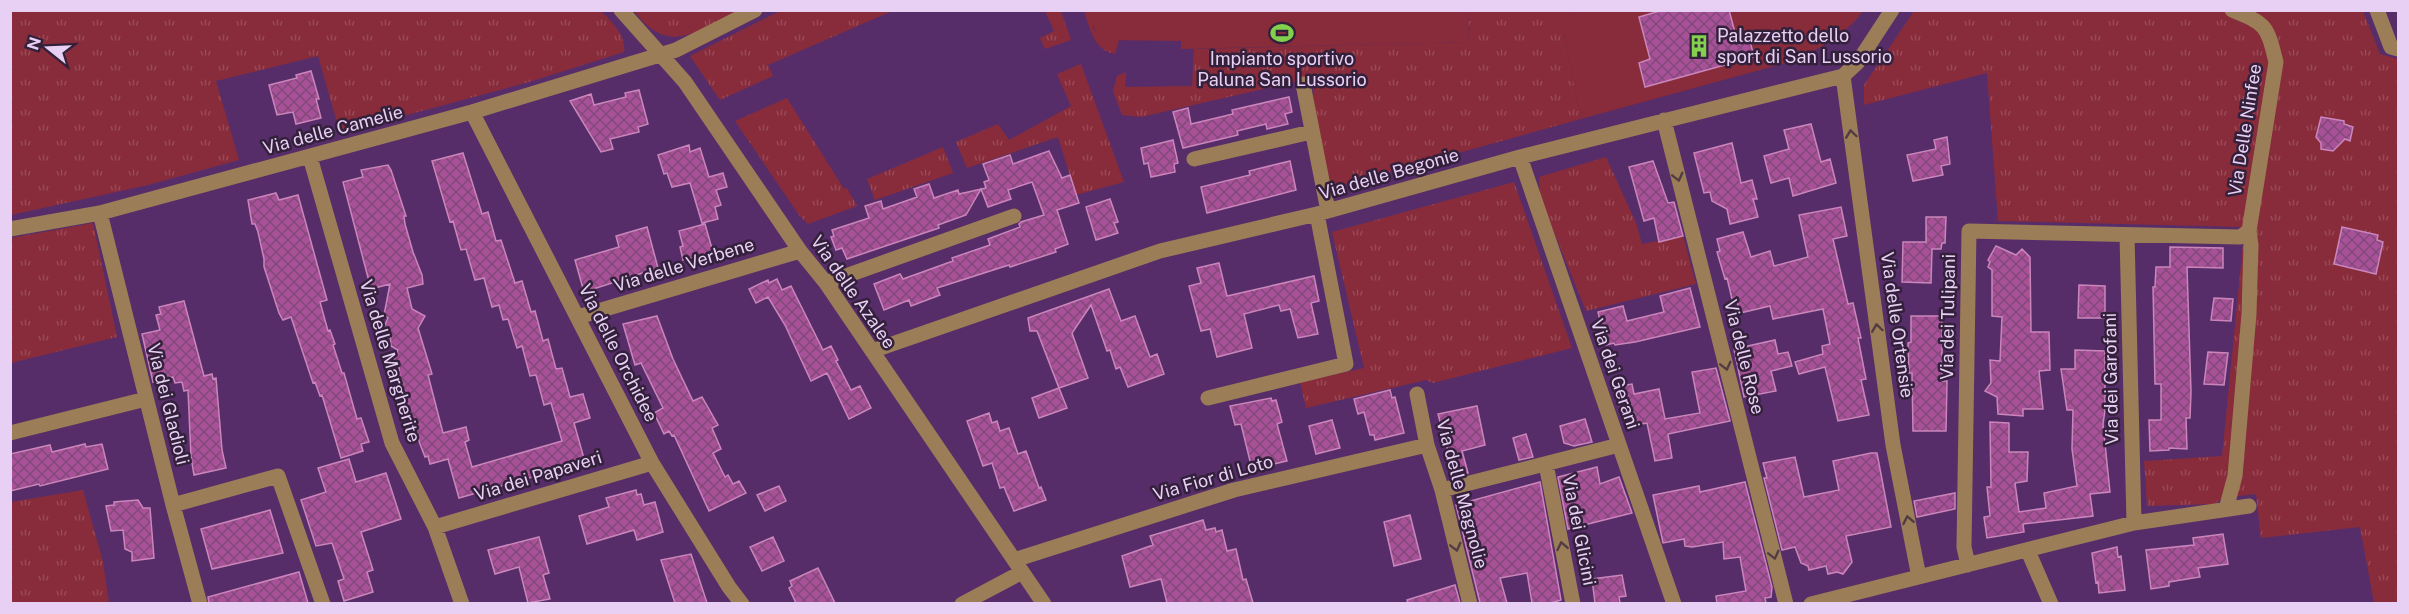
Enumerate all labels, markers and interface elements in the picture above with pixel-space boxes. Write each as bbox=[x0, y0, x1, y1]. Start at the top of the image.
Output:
north arrow bbox=[18, 18, 78, 78]
sports icon: Impianto sportivo Paluna San Lussorio bbox=[1269, 20, 1295, 46]
place label: Palazzetto dello sport di San Lussorio bbox=[1717, 25, 1892, 67]
building icon: Palazzetto dello sport di San Lussorio bbox=[1686, 33, 1712, 59]
text: N bbox=[23, 35, 45, 52]
place label: Impianto sportivo Paluna San Lussorio bbox=[1197, 48, 1367, 90]
street label: Via Delle Ninfee bbox=[2224, 62, 2265, 198]
street label: Via delle Camelie bbox=[260, 101, 405, 158]
one-way arrow bbox=[1846, 130, 1858, 139]
street label: Via delle Begonie bbox=[1316, 143, 1461, 204]
one-way arrow bbox=[1671, 172, 1684, 182]
street label: Via delle Azalee bbox=[807, 231, 900, 352]
street label: Via delle Verbene bbox=[611, 233, 757, 296]
street label: Via delle Ortensie bbox=[1877, 251, 1918, 399]
street label: Via dei Tulipani bbox=[1936, 254, 1959, 380]
street label: Via delle Margherite bbox=[356, 277, 425, 445]
street label: Via delle Orchidee bbox=[575, 280, 662, 425]
street label: Via delle Rose bbox=[1720, 297, 1769, 416]
street label: Via dei Garofani bbox=[2099, 313, 2122, 445]
street label: Via dei Gerani bbox=[1587, 316, 1644, 432]
one-way arrow bbox=[1872, 323, 1884, 332]
street label: Via dei Gladioli bbox=[143, 341, 194, 467]
one-way arrow bbox=[1719, 360, 1731, 371]
street label: Via delle Magnolie bbox=[1432, 417, 1493, 571]
street label: Via dei Papaveri bbox=[471, 446, 604, 505]
street label: Via Fior di Loto bbox=[1150, 450, 1275, 505]
street label: Via dei Glicini bbox=[1558, 473, 1601, 587]
one-way arrow bbox=[1902, 515, 1915, 525]
one-way arrow bbox=[1556, 541, 1569, 551]
one-way arrow bbox=[1448, 542, 1461, 552]
one-way arrow bbox=[1767, 549, 1779, 560]

